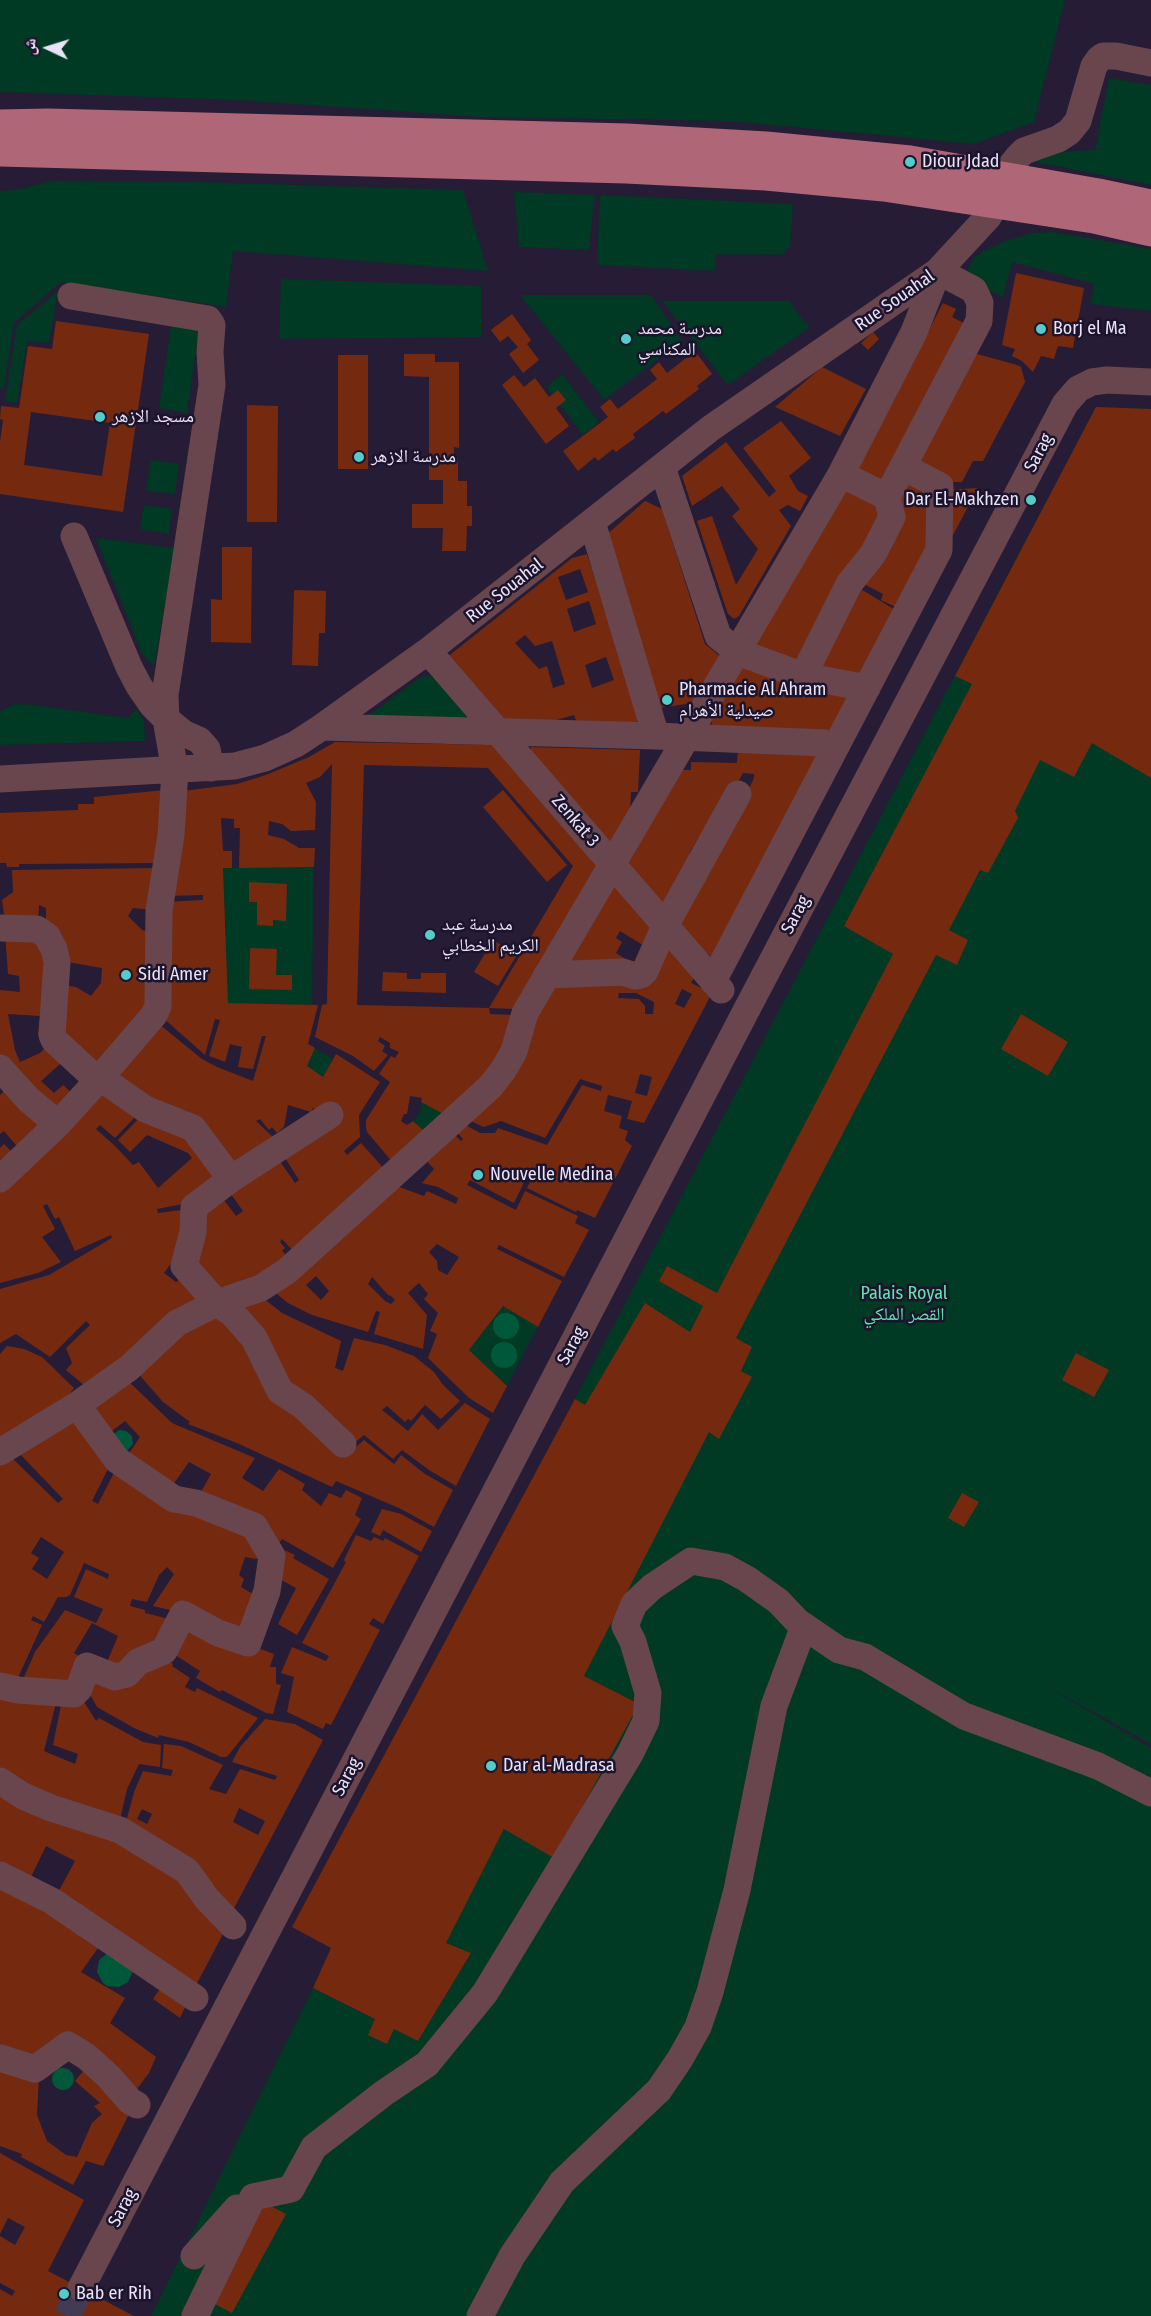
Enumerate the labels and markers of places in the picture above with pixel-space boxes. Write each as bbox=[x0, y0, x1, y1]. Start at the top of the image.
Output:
place label: Diour Jdad bbox=[922, 151, 999, 173]
marker: Diour Jdad bbox=[903, 155, 917, 169]
place label: مدرسة محمد المكناسي bbox=[638, 318, 722, 360]
place label: Borj el Ma bbox=[1053, 318, 1127, 340]
marker: Borj el Ma bbox=[1034, 322, 1048, 336]
marker: مدرسة محمد المكناسي bbox=[619, 332, 633, 346]
place label: مسجد الازهر bbox=[112, 406, 194, 428]
marker: مسجد الازهر bbox=[93, 410, 107, 424]
place label: مدرسة الازهر bbox=[371, 446, 456, 468]
marker: مدرسة الازهر bbox=[352, 450, 366, 464]
place label: Dar El-Makhzen bbox=[905, 489, 1019, 511]
marker: Dar El-Makhzen bbox=[1024, 493, 1038, 507]
place label: Pharmacie Al Ahram صيدلية الأهرام bbox=[679, 679, 826, 722]
marker: Pharmacie Al Ahram صيدلية الأهرام bbox=[660, 693, 674, 707]
place label: مدرسة عبد الكريم الخطابي bbox=[442, 914, 539, 956]
marker: مدرسة عبد الكريم الخطابي bbox=[423, 928, 437, 942]
place label: Sidi Amer bbox=[138, 964, 208, 986]
marker: Sidi Amer bbox=[119, 968, 133, 982]
place label: Nouvelle Medina bbox=[490, 1164, 613, 1186]
marker: Nouvelle Medina bbox=[471, 1168, 485, 1182]
place label: Dar al-Madrasa bbox=[503, 1755, 615, 1777]
marker: Dar al-Madrasa bbox=[484, 1759, 498, 1773]
place label: Bab er Rih bbox=[76, 2283, 152, 2305]
marker: Bab er Rih bbox=[57, 2287, 71, 2301]

